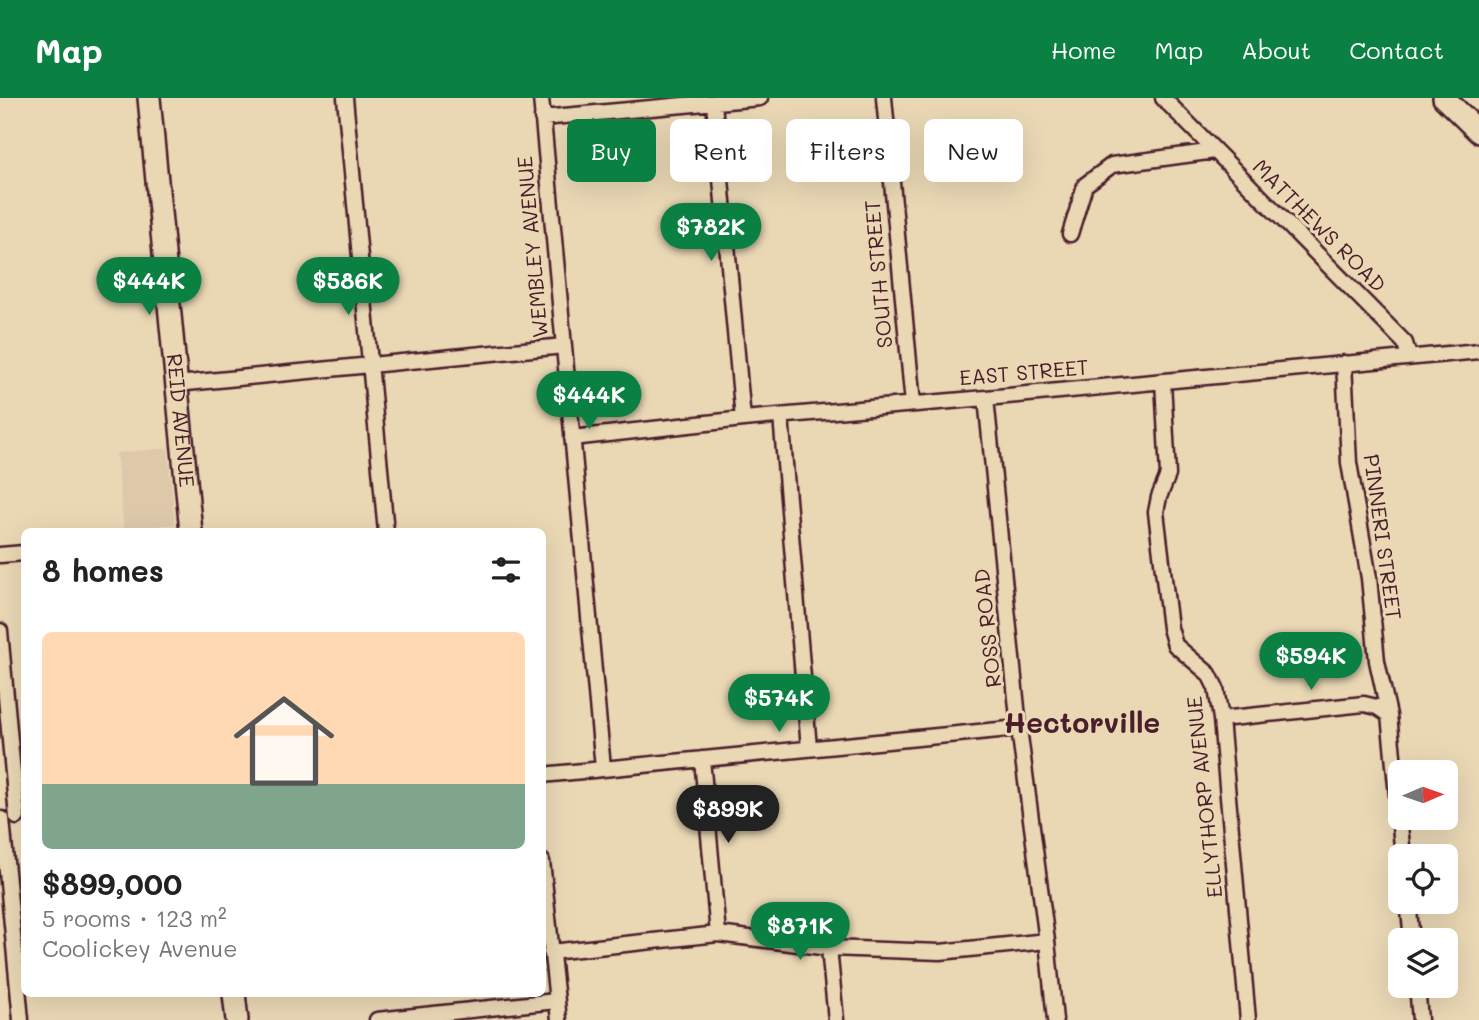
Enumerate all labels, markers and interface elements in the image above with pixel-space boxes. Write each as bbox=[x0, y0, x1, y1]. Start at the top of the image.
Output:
text: Map bbox=[35, 28, 103, 71]
text: Home bbox=[1051, 34, 1116, 65]
text: Map bbox=[1154, 34, 1203, 65]
text: About bbox=[1241, 34, 1311, 65]
text: Contact bbox=[1349, 34, 1444, 65]
chip: Buy bbox=[567, 119, 656, 182]
chip: Rent bbox=[670, 119, 772, 182]
chip: Filters bbox=[786, 119, 910, 182]
chip: New bbox=[924, 119, 1023, 182]
street label: MATTHEWS ROAD bbox=[1248, 153, 1392, 297]
street label: WEMBLEY AVENUE bbox=[510, 155, 553, 339]
street label: SOUTH STREET bbox=[858, 199, 897, 349]
pin: $782K bbox=[662, 204, 760, 263]
text: $782K bbox=[676, 211, 746, 241]
pin: $444K bbox=[100, 258, 198, 317]
pin: $586K bbox=[299, 258, 397, 317]
text: $444K bbox=[112, 265, 186, 295]
text: $586K bbox=[313, 265, 383, 295]
street label: REID AVENUE bbox=[162, 352, 202, 489]
street label: EAST STREET bbox=[958, 352, 1090, 391]
pin: $444K bbox=[540, 372, 638, 431]
text: $444K bbox=[552, 379, 626, 409]
street label: PINNERI STREET bbox=[1358, 452, 1408, 621]
text: 8 homes bbox=[42, 550, 164, 590]
icon: filters bbox=[487, 551, 525, 589]
street label: ROSS ROAD bbox=[967, 567, 1006, 689]
pin: $594K bbox=[1262, 632, 1360, 692]
text: $594K bbox=[1275, 640, 1347, 670]
pin: $574K bbox=[730, 674, 828, 734]
icon: home bbox=[221, 678, 347, 804]
text: $574K bbox=[744, 682, 814, 712]
street label: ELLYTHORP AVENUE bbox=[1179, 695, 1228, 899]
district label: Hectorville bbox=[1004, 704, 1160, 740]
north arrow bbox=[1388, 760, 1458, 830]
map controls bbox=[1388, 760, 1458, 998]
pin: $899K bbox=[679, 786, 777, 845]
text: $899K bbox=[692, 793, 764, 823]
button: locate bbox=[1388, 844, 1458, 914]
text: $899,000 bbox=[42, 863, 182, 903]
pin: $871K bbox=[751, 902, 849, 962]
text: 5 rooms · 123 m² bbox=[42, 903, 227, 933]
text: $871K bbox=[767, 910, 833, 940]
button: layers bbox=[1388, 928, 1458, 998]
text: Coolickey Avenue bbox=[42, 933, 237, 963]

